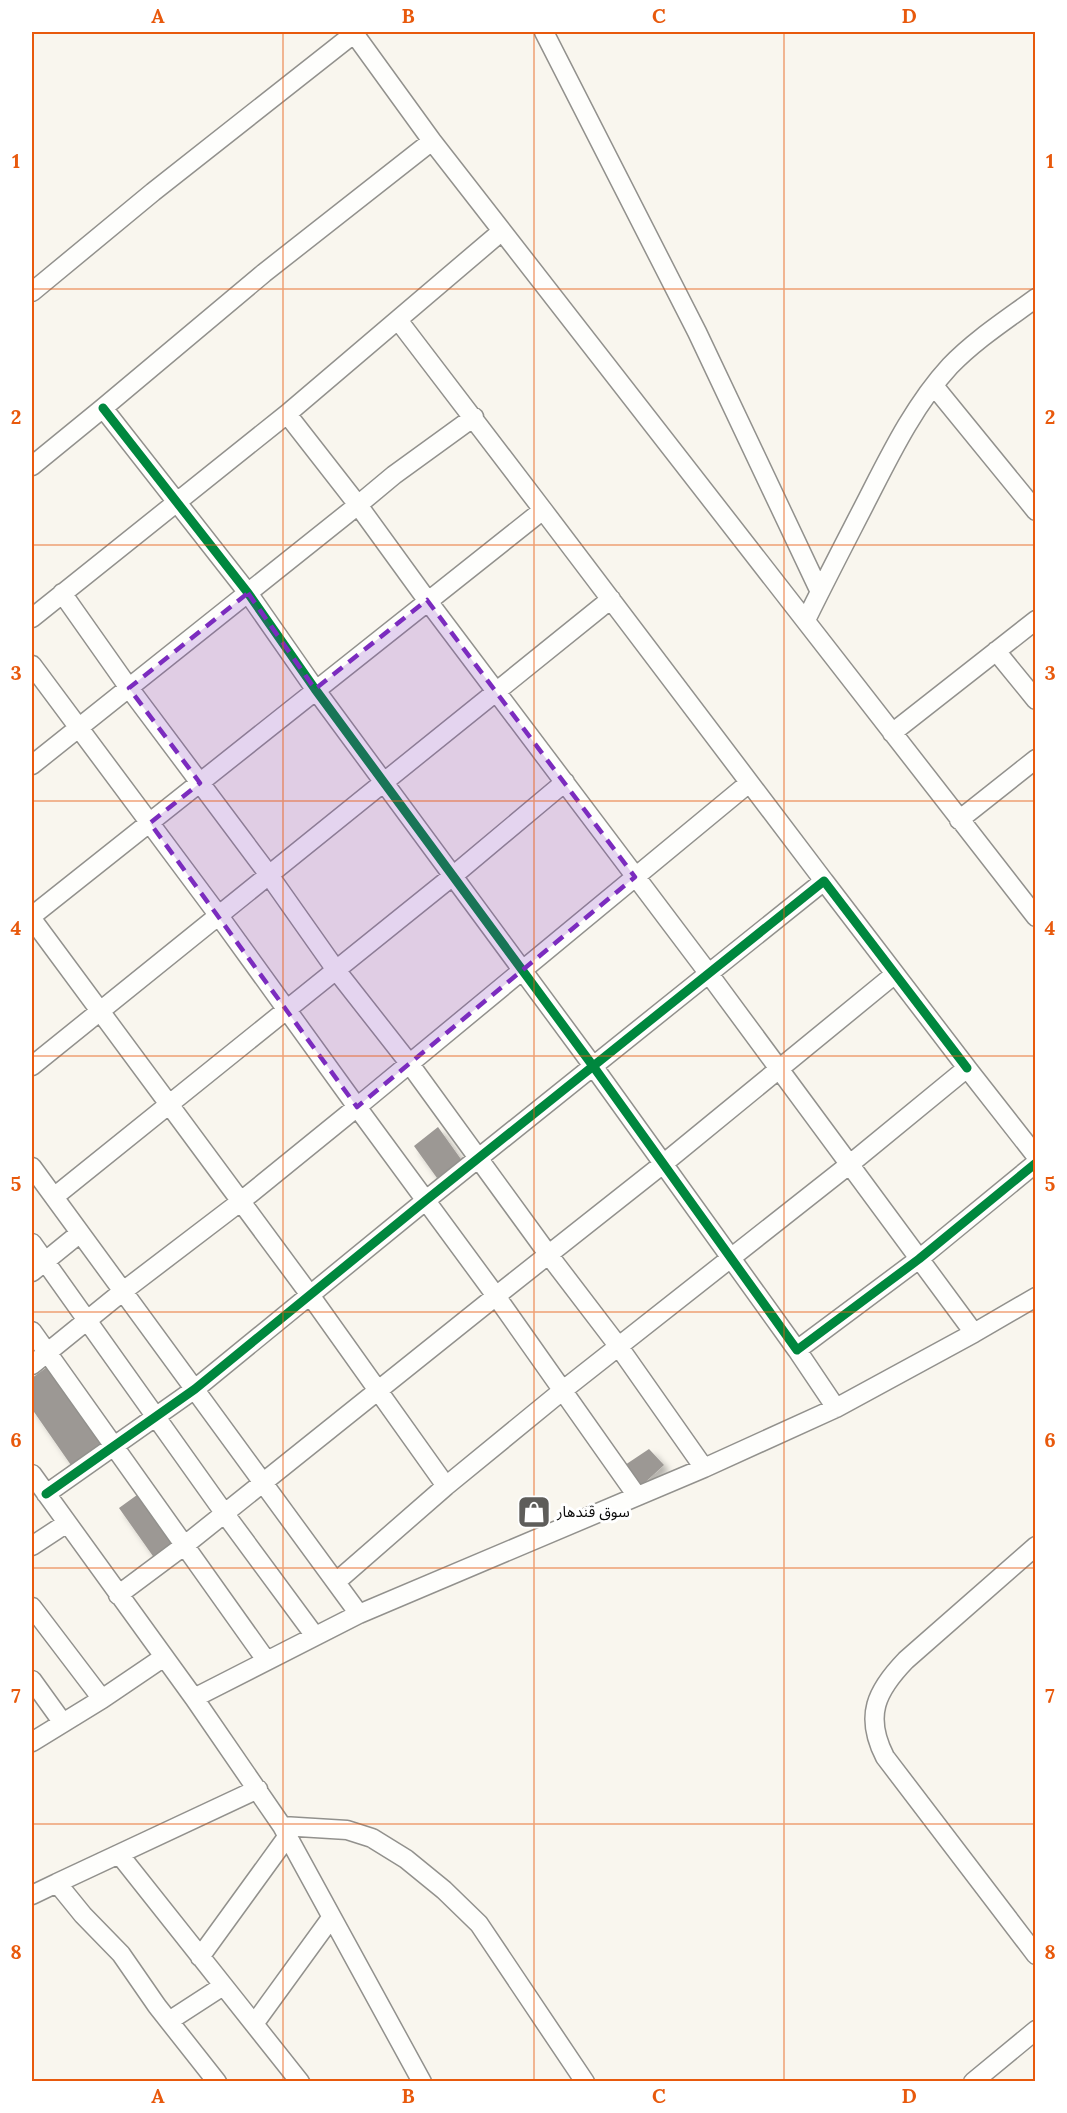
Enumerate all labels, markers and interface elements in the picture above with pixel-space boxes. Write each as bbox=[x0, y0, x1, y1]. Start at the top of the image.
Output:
text: A bbox=[151, 3, 165, 28]
text: B bbox=[401, 3, 415, 28]
text: C bbox=[652, 3, 666, 28]
text: D bbox=[901, 3, 917, 28]
text: 1 bbox=[12, 148, 20, 173]
text: 1 bbox=[1046, 148, 1054, 173]
text: 2 bbox=[11, 404, 21, 429]
text: 2 bbox=[1045, 404, 1055, 429]
text: 3 bbox=[10, 660, 22, 685]
text: 3 bbox=[1044, 660, 1056, 685]
text: 4 bbox=[11, 915, 22, 940]
text: 4 bbox=[1045, 915, 1056, 940]
text: 5 bbox=[11, 1171, 22, 1196]
text: 5 bbox=[1045, 1171, 1056, 1196]
text: 6 bbox=[10, 1427, 22, 1452]
text: 6 bbox=[1044, 1427, 1056, 1452]
shop icon: سوق قندهار bbox=[516, 1494, 552, 1530]
place label: سوق قندهار bbox=[556, 1502, 630, 1521]
text: 7 bbox=[11, 1683, 21, 1708]
text: 7 bbox=[1045, 1683, 1055, 1708]
text: 8 bbox=[10, 1939, 22, 1964]
text: 8 bbox=[1044, 1939, 1056, 1964]
text: A bbox=[151, 2083, 165, 2108]
text: B bbox=[401, 2083, 415, 2108]
text: C bbox=[652, 2083, 666, 2108]
text: D bbox=[901, 2083, 917, 2108]

